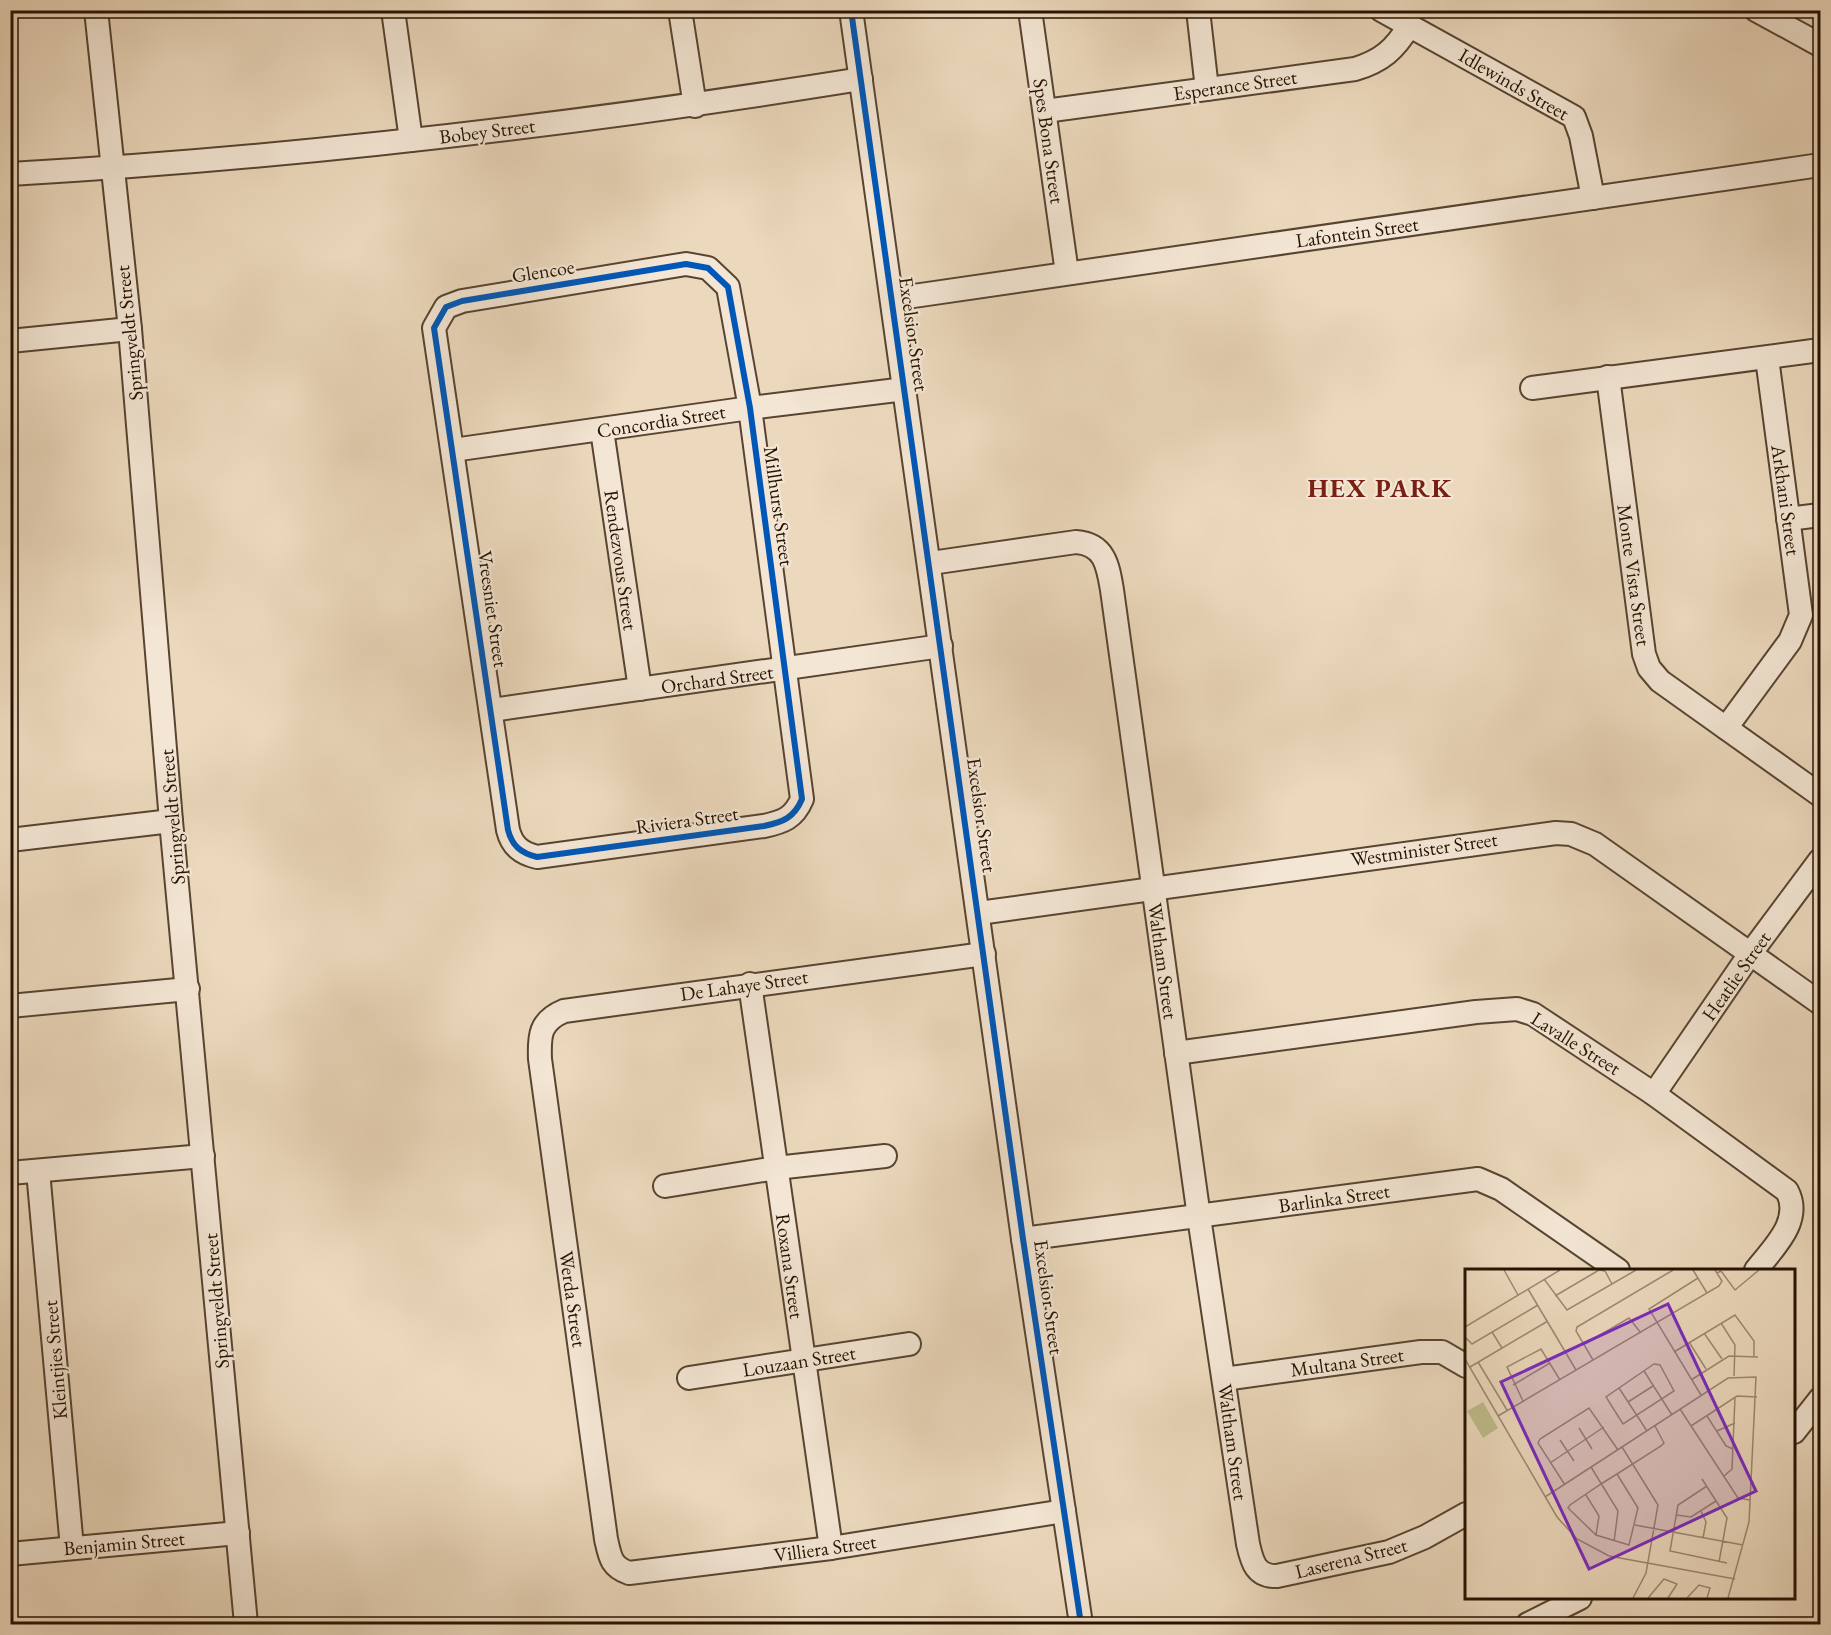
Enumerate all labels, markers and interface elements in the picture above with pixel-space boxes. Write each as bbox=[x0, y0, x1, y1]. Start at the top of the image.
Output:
street label: Idlewinds Street bbox=[1454, 42, 1574, 126]
street label: Esperance Street bbox=[1171, 63, 1299, 107]
street label: Spes Bona Street bbox=[1027, 77, 1071, 206]
street label: Bobey Street bbox=[438, 112, 537, 150]
street label: Lafontein Street bbox=[1294, 210, 1421, 253]
street label: Glencoe bbox=[510, 253, 576, 289]
street label: Springveldt Street bbox=[109, 263, 149, 402]
street label: Excelsior Street bbox=[893, 275, 935, 394]
street label: Concordia Street bbox=[595, 398, 728, 444]
street label: Arkhani Street bbox=[1765, 442, 1807, 558]
street label: Millhurst Street bbox=[758, 444, 800, 568]
district label: HEX PARK bbox=[1307, 471, 1453, 505]
street label: Rendezvous Street bbox=[598, 488, 644, 632]
street label: Monte Vista Street bbox=[1611, 503, 1657, 648]
street label: Vreesniet Street bbox=[472, 549, 514, 670]
street label: Orchard Street bbox=[659, 658, 776, 700]
street label: Springveldt Street bbox=[153, 748, 191, 886]
street label: Excelsior Street bbox=[961, 756, 1003, 875]
street label: Riviera Street bbox=[634, 800, 741, 840]
street label: Westminister Street bbox=[1349, 826, 1500, 872]
street label: Waltham Street bbox=[1142, 901, 1184, 1022]
street label: Heatlie Street bbox=[1696, 925, 1777, 1026]
street label: De Lahaye Street bbox=[679, 963, 810, 1007]
street label: Lavalle Street bbox=[1526, 1005, 1626, 1081]
street label: Barlinka Street bbox=[1277, 1177, 1392, 1219]
street label: Roxana Street bbox=[770, 1212, 810, 1321]
street label: Springveldt Street bbox=[197, 1232, 235, 1370]
street label: Excelsior Street bbox=[1028, 1238, 1070, 1357]
street label: Werda Street bbox=[553, 1249, 593, 1349]
inset map bbox=[1465, 1269, 1795, 1599]
street label: Kleintjies Street bbox=[37, 1299, 73, 1421]
street label: Louzaan Street bbox=[741, 1339, 858, 1383]
street label: Multana Street bbox=[1289, 1341, 1406, 1383]
street label: Waltham Street bbox=[1212, 1382, 1254, 1503]
street label: Benjamin Street bbox=[62, 1525, 186, 1561]
street label: Villiera Street bbox=[772, 1528, 878, 1568]
street label: Laserena Street bbox=[1292, 1531, 1411, 1585]

